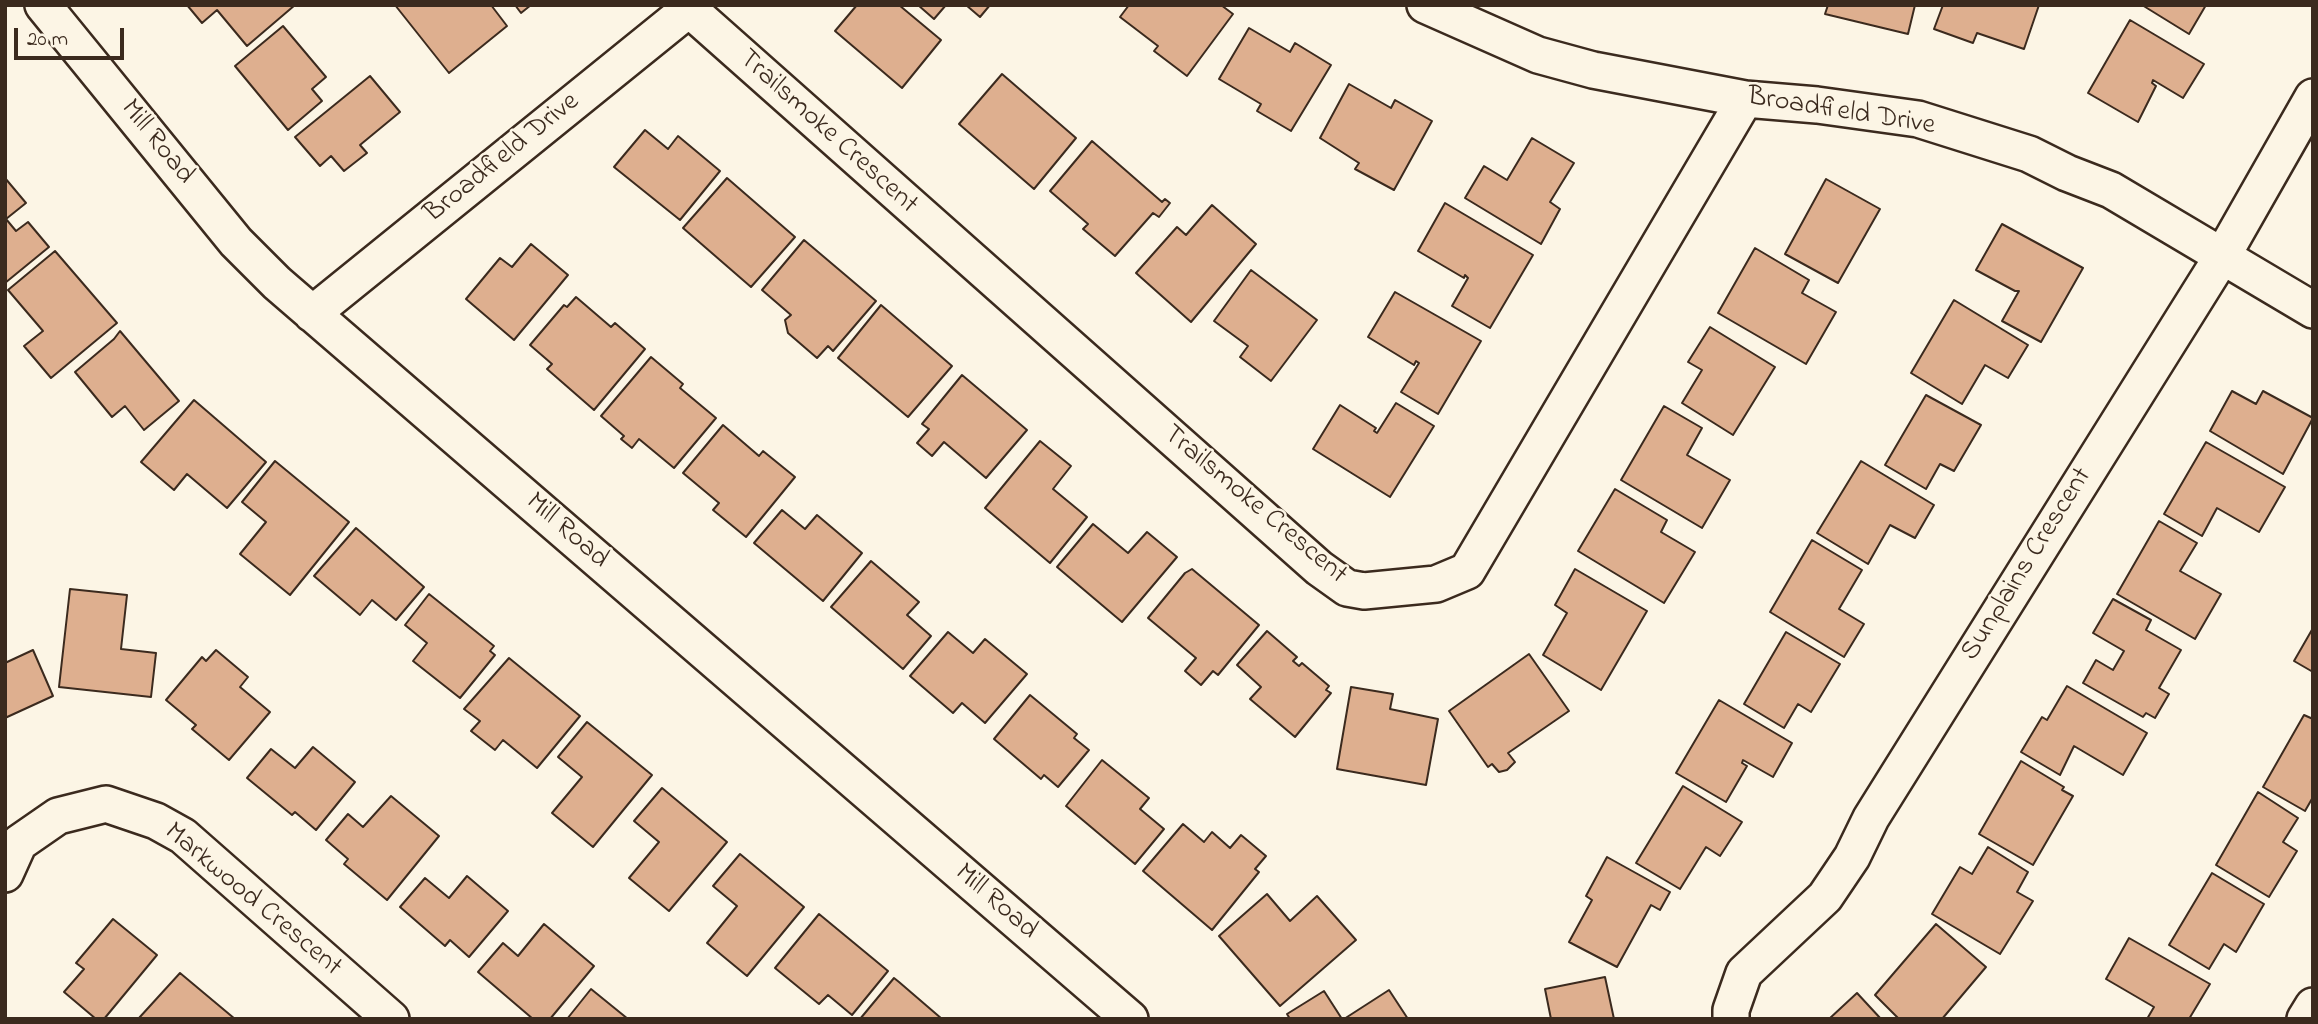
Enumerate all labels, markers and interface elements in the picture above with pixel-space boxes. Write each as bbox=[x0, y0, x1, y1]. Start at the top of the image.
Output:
scale bar bbox=[18, 14, 128, 58]
text: 20 m bbox=[27, 25, 68, 55]
street label: Trailsmoke Crescent bbox=[730, 44, 924, 222]
street label: Broadfield Drive bbox=[1745, 82, 1937, 144]
street label: Broadfield Drive bbox=[419, 86, 587, 232]
street label: Mill Road bbox=[112, 94, 200, 192]
street label: Trailsmoke Crescent bbox=[1155, 419, 1353, 593]
street label: Sunplains Crescent bbox=[1955, 462, 2101, 668]
street label: Mill Road bbox=[517, 487, 615, 577]
street label: Markwood Crescent bbox=[156, 817, 348, 985]
street label: Mill Road bbox=[946, 858, 1044, 948]

